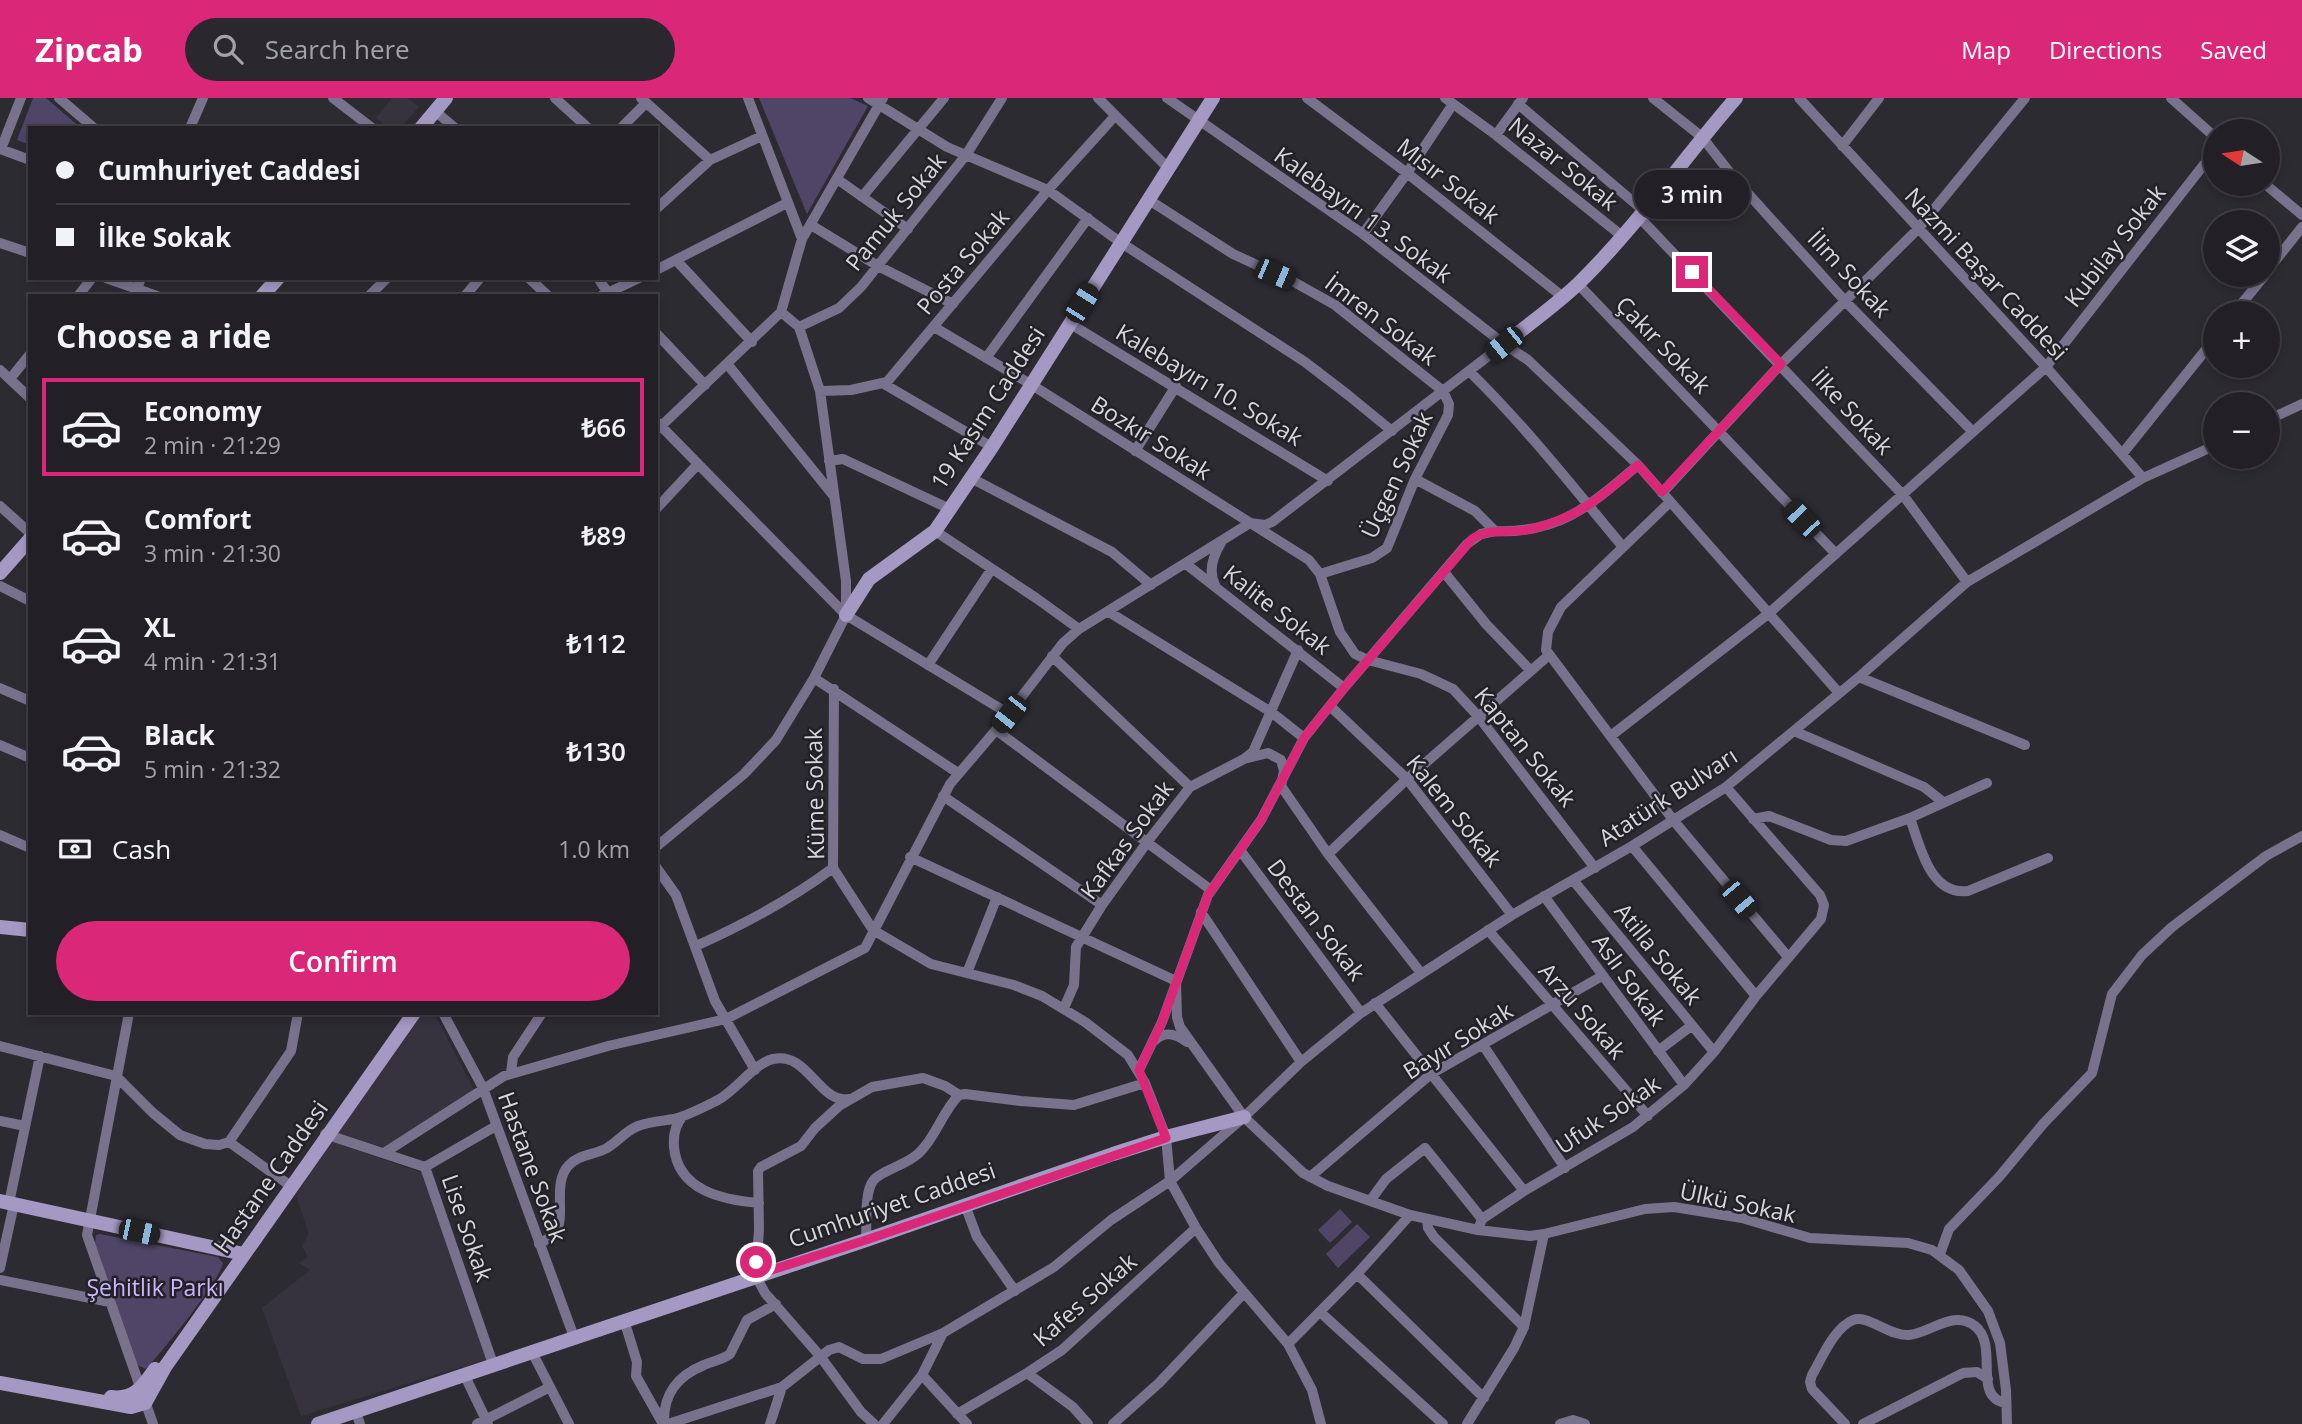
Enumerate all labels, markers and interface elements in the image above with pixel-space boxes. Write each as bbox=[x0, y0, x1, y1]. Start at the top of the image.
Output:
search box bbox=[185, 18, 675, 81]
text: Zipcab bbox=[35, 27, 143, 72]
icon: search bbox=[209, 30, 247, 68]
text: Search here bbox=[265, 31, 410, 67]
text: Map bbox=[1961, 33, 2011, 66]
text: Directions bbox=[2049, 33, 2162, 66]
text: Saved bbox=[2200, 33, 2267, 66]
street label: Nazar Sokak bbox=[1502, 109, 1625, 217]
north arrow bbox=[2203, 119, 2280, 196]
map controls bbox=[2203, 119, 2280, 469]
street label: Mısır Sokak bbox=[1391, 130, 1507, 230]
street label: Kalebayırı 13. Sokak bbox=[1268, 139, 1459, 290]
street label: Pamuk Sokak bbox=[838, 146, 953, 277]
text: Cumhuriyet Caddesi bbox=[98, 152, 361, 188]
callout: 3 min bbox=[1634, 170, 1750, 220]
street label: Kubilay Sokak bbox=[2056, 177, 2172, 313]
text: 3 min bbox=[1661, 178, 1723, 210]
street label: Nazmi Başar Caddesi bbox=[1898, 180, 2075, 367]
street label: Posta Sokak bbox=[909, 202, 1016, 321]
button: layers bbox=[2203, 210, 2280, 287]
text: İlke Sokak bbox=[98, 219, 231, 255]
street label: İlim Sokak bbox=[1801, 223, 1899, 324]
car bbox=[1252, 256, 1299, 292]
route end bbox=[1676, 256, 1708, 288]
street label: İmren Sokak bbox=[1319, 266, 1445, 372]
car bbox=[1062, 280, 1103, 326]
street label: Çakır Sokak bbox=[1609, 289, 1718, 400]
button: + bbox=[2203, 301, 2280, 378]
text: Choose a ride bbox=[56, 314, 271, 357]
street label: Kalebayırı 10. Sokak bbox=[1110, 316, 1309, 453]
street label: 19 Kasım Caddesi bbox=[922, 320, 1052, 495]
car bbox=[1482, 323, 1527, 365]
street label: İlke Sokak bbox=[1805, 361, 1901, 461]
street label: Bozkır Sokak bbox=[1085, 388, 1218, 487]
button: − bbox=[2203, 392, 2280, 469]
text: Economy bbox=[144, 393, 262, 429]
icon: car bbox=[60, 396, 123, 459]
street label: Üçgen Sokak bbox=[1353, 406, 1439, 543]
text: ₺66 bbox=[581, 409, 626, 445]
text: 2 min · 21:29 bbox=[144, 429, 281, 461]
car bbox=[1780, 497, 1825, 541]
text: Comfort bbox=[144, 501, 251, 537]
icon: car bbox=[60, 504, 123, 567]
text: ₺89 bbox=[581, 517, 626, 553]
text: 3 min · 21:30 bbox=[144, 537, 281, 569]
street label: Kalite Sokak bbox=[1217, 557, 1338, 662]
text: XL bbox=[144, 609, 176, 645]
icon: car bbox=[60, 612, 123, 675]
text: ₺112 bbox=[567, 625, 626, 661]
text: 4 min · 21:31 bbox=[144, 645, 281, 677]
street label: Kaptan Sokak bbox=[1468, 680, 1584, 813]
car bbox=[988, 691, 1031, 737]
text: Black bbox=[144, 717, 215, 753]
icon: car bbox=[60, 720, 123, 783]
street label: Küme Sokak bbox=[797, 728, 831, 860]
text: ₺130 bbox=[567, 733, 626, 769]
street label: Atatürk Bulvarı bbox=[1592, 739, 1743, 853]
street label: Kalem Sokak bbox=[1399, 747, 1510, 873]
text: 5 min · 21:32 bbox=[144, 753, 281, 785]
street label: Kafkas Sokak bbox=[1072, 773, 1180, 905]
icon: cash bbox=[56, 830, 94, 868]
text: Cash bbox=[112, 831, 171, 867]
text: 1.0 km bbox=[558, 833, 630, 865]
street label: Destan Sokak bbox=[1260, 852, 1373, 987]
car bbox=[1718, 876, 1761, 922]
street label: Atilla Sokak bbox=[1608, 896, 1710, 1011]
button: Confirm bbox=[56, 921, 630, 1001]
street label: Aslı Sokak bbox=[1586, 927, 1674, 1032]
street label: Arzu Sokak bbox=[1532, 955, 1634, 1065]
street label: Bayır Sokak bbox=[1397, 994, 1518, 1087]
street label: Ufuk Sokak bbox=[1549, 1067, 1666, 1161]
street label: Hastane Sokak bbox=[491, 1087, 575, 1246]
street label: Hastane Caddesi bbox=[206, 1094, 335, 1259]
street label: Cumhuriyet Caddesi bbox=[784, 1154, 999, 1255]
street label: Lise Sokak bbox=[435, 1170, 501, 1285]
street label: Ülkü Sokak bbox=[1677, 1174, 1799, 1230]
car bbox=[117, 1217, 162, 1247]
street label: Kafes Sokak bbox=[1026, 1245, 1143, 1353]
route start bbox=[740, 1246, 772, 1278]
park label: Şehitlik Parkı bbox=[86, 1271, 224, 1303]

